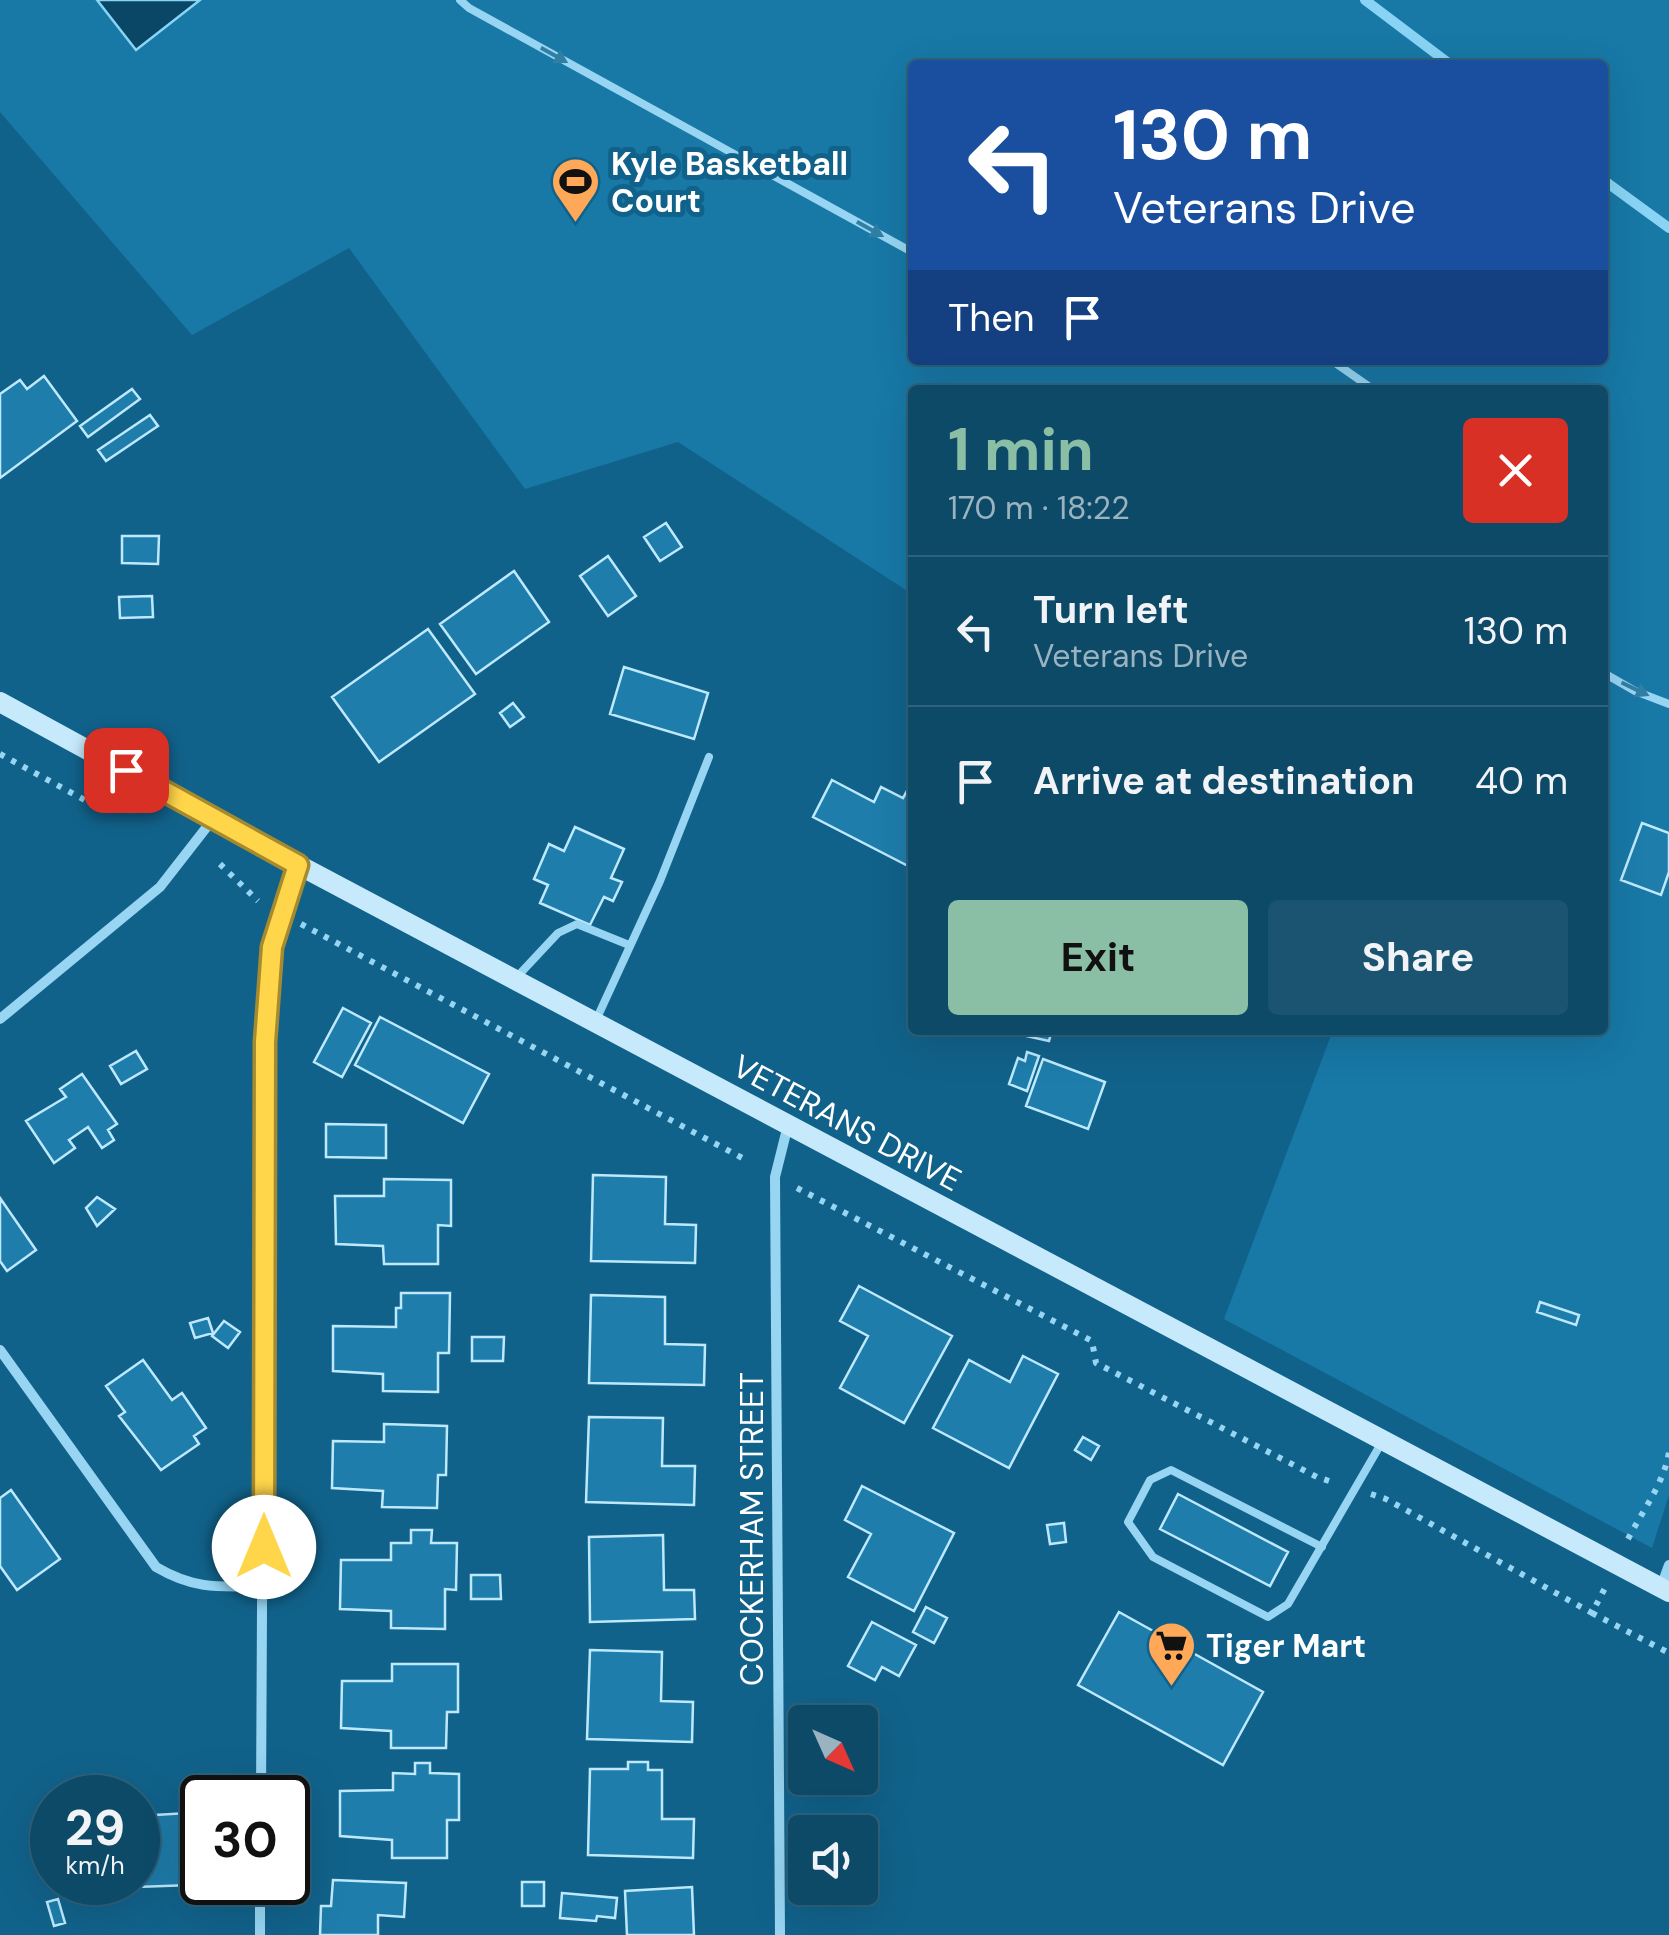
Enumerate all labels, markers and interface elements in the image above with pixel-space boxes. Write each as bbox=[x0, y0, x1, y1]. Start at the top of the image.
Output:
one-way arrow bbox=[540, 47, 569, 64]
text: 130 m bbox=[1113, 90, 1312, 181]
icon: left bbox=[948, 100, 1078, 230]
place label: Kyle Basketball Court bbox=[611, 143, 848, 222]
sports icon: Kyle Basketball Court bbox=[550, 156, 602, 224]
text: Veterans Drive bbox=[1113, 178, 1416, 237]
one-way arrow bbox=[855, 220, 884, 237]
icon: arrive bbox=[1055, 290, 1110, 345]
text: Then bbox=[948, 293, 1035, 343]
text: 1 min bbox=[948, 410, 1094, 489]
button: close bbox=[1463, 418, 1568, 523]
text: 170 m · 18:22 bbox=[948, 487, 1130, 529]
text: Turn left bbox=[1033, 585, 1189, 635]
icon: left bbox=[948, 604, 1003, 659]
text: 130 m bbox=[1464, 606, 1568, 656]
text: Veterans Drive bbox=[1033, 635, 1248, 677]
one-way arrow bbox=[1621, 681, 1650, 698]
pin bbox=[84, 728, 169, 813]
icon: arrive bbox=[99, 743, 154, 798]
icon: arrive bbox=[948, 754, 1003, 809]
text: Arrive at destination bbox=[1033, 756, 1415, 806]
text: 40 m bbox=[1475, 756, 1568, 806]
button: Exit bbox=[948, 900, 1248, 1015]
button: Share bbox=[1268, 900, 1568, 1015]
street label: VETERANS DRIVE bbox=[725, 1045, 969, 1201]
street label: COCKERHAM STREET bbox=[731, 1372, 773, 1686]
position arrow bbox=[212, 1495, 316, 1599]
supermarket icon: Tiger Mart bbox=[1145, 1620, 1197, 1688]
place label: Tiger Mart bbox=[1206, 1625, 1366, 1667]
north arrow bbox=[788, 1705, 878, 1795]
map controls bbox=[788, 1705, 878, 1905]
speed limit sign: 30 bbox=[180, 1775, 310, 1905]
text: 29 bbox=[65, 1795, 125, 1861]
button: sound bbox=[788, 1815, 878, 1905]
text: km/h bbox=[65, 1849, 125, 1882]

